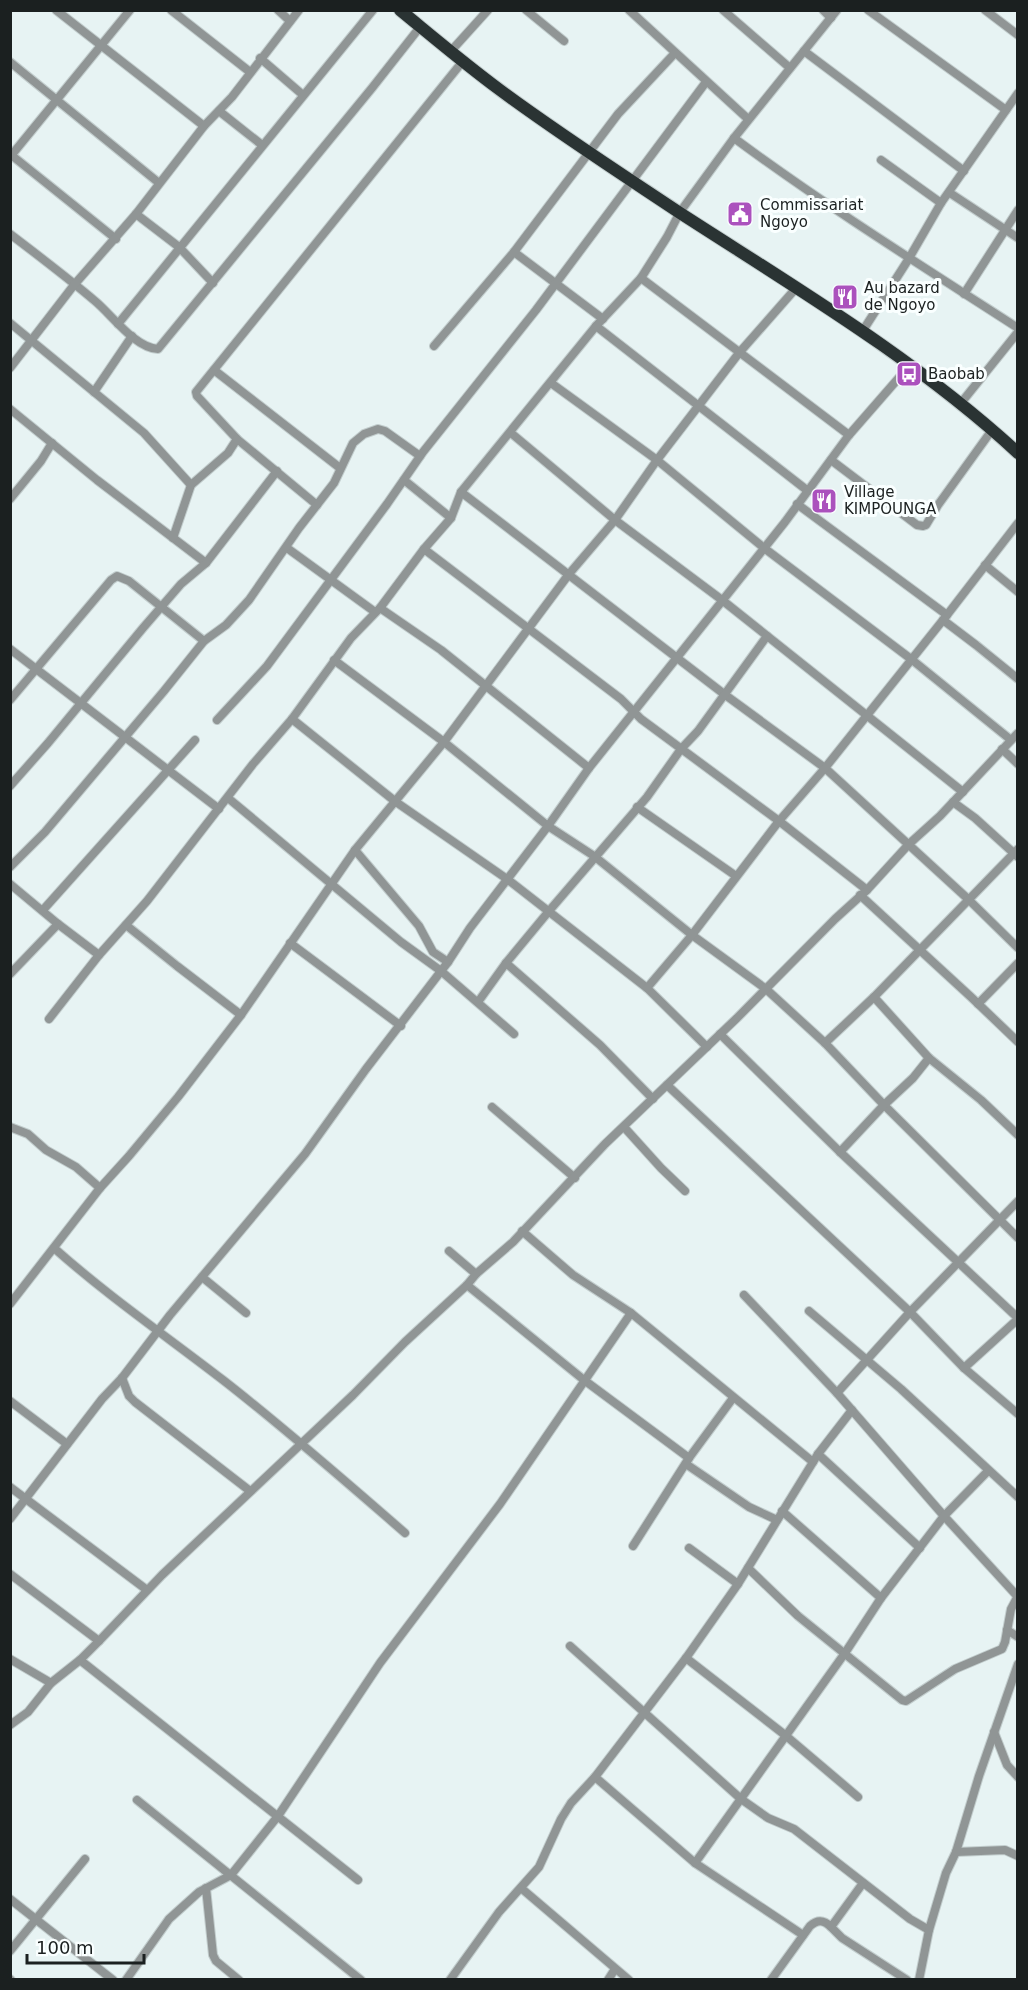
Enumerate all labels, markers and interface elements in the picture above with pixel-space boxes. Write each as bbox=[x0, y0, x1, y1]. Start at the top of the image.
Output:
place label: Commissariat Ngoyo bbox=[760, 196, 863, 231]
public building icon: Commissariat Ngoyo bbox=[725, 199, 755, 229]
place label: Au bazard de Ngoyo bbox=[864, 279, 940, 314]
restaurant icon: Au bazard de Ngoyo bbox=[830, 282, 860, 312]
bus stop icon: Baobab bbox=[894, 359, 924, 389]
place label: Baobab bbox=[928, 365, 985, 383]
place label: Village KIMPOUNGA bbox=[844, 483, 937, 518]
restaurant icon: Village KIMPOUNGA bbox=[809, 486, 839, 516]
scale bar bbox=[27, 1927, 144, 1965]
text: 100 m bbox=[36, 1937, 94, 1958]

